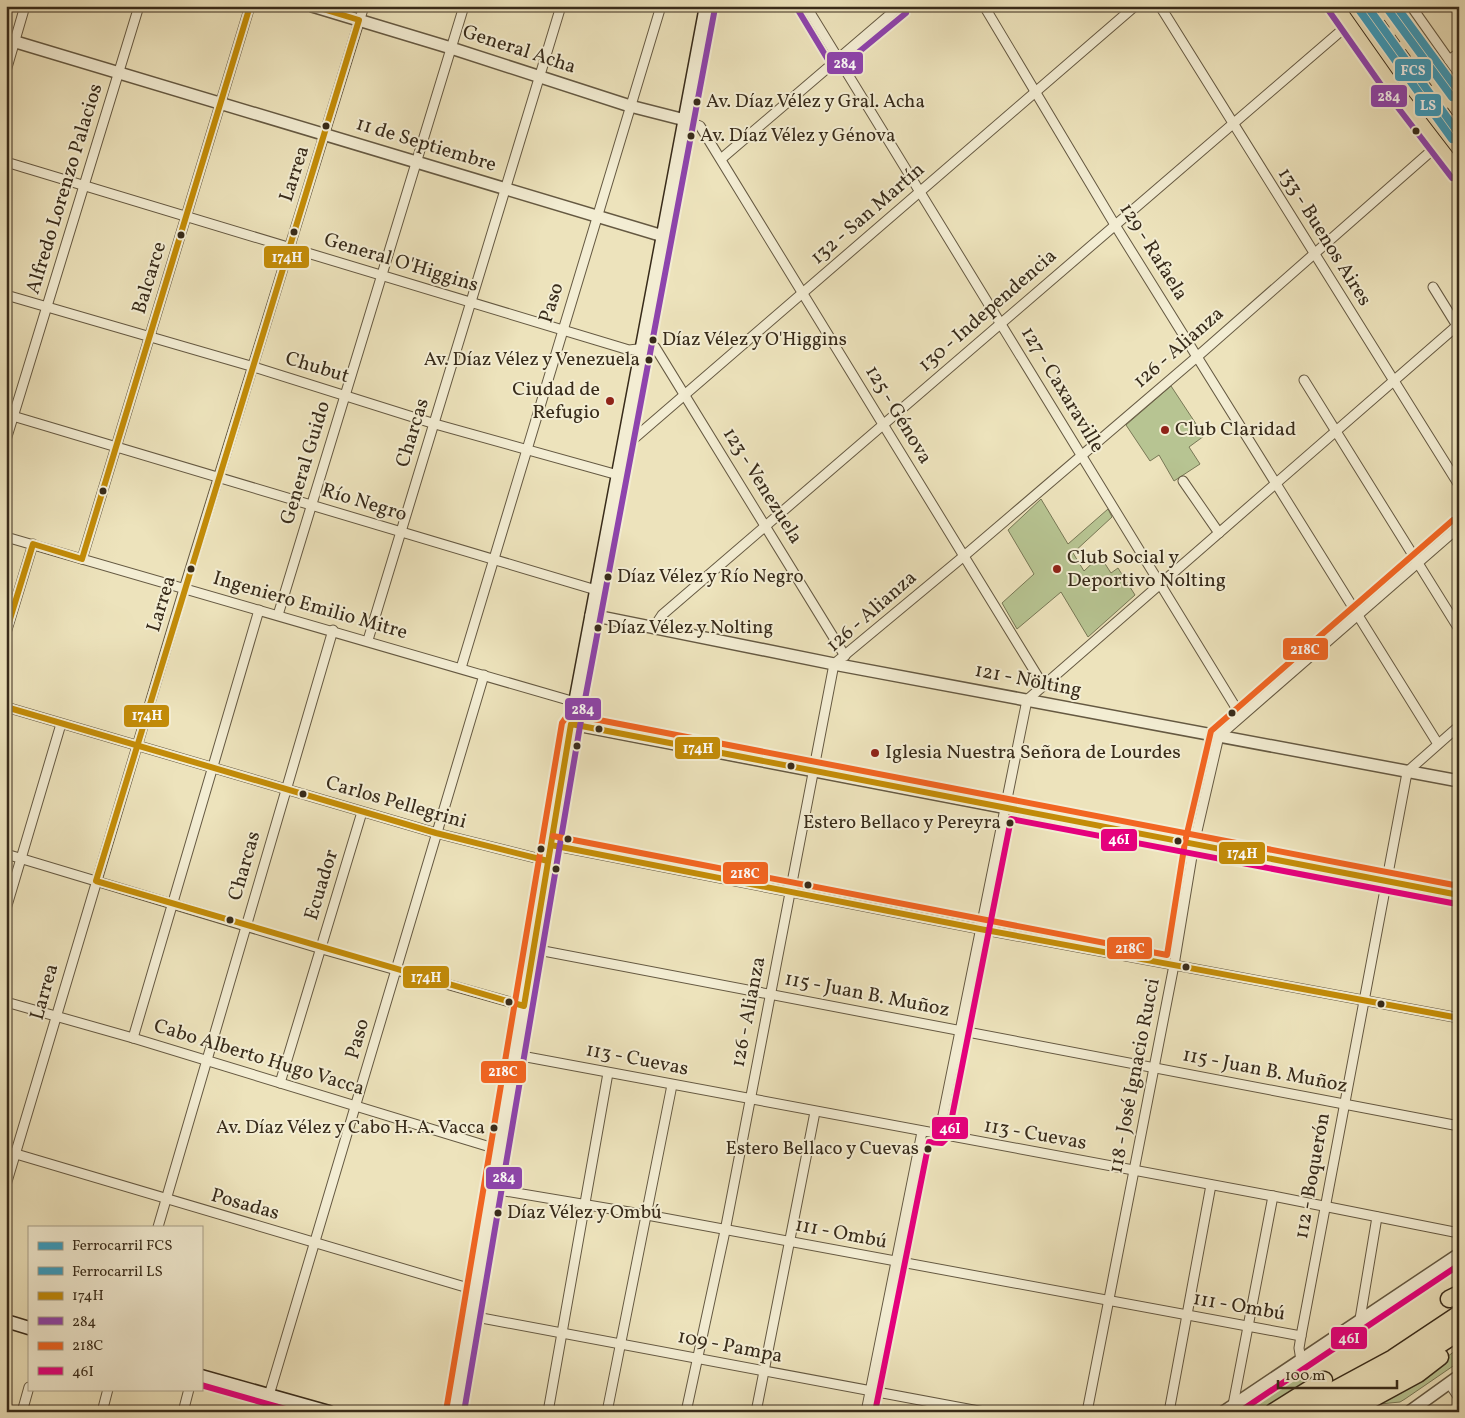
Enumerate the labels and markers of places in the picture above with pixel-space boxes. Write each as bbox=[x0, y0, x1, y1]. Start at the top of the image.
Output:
place label: Av. Díaz Vélez y Gral. Acha bbox=[706, 89, 925, 115]
marker: Av. Díaz Vélez y Gral. Acha bbox=[692, 97, 702, 107]
unlabelled marker bbox=[321, 121, 331, 131]
place label: Av. Díaz Vélez y Génova bbox=[700, 123, 895, 149]
unlabelled marker bbox=[1411, 126, 1421, 136]
marker: Av. Díaz Vélez y Génova bbox=[686, 131, 696, 141]
unlabelled marker bbox=[289, 227, 299, 237]
unlabelled marker bbox=[176, 230, 186, 240]
place label: Díaz Vélez y O'Higgins bbox=[662, 327, 847, 353]
marker: Díaz Vélez y O'Higgins bbox=[648, 335, 658, 345]
place label: Av. Díaz Vélez y Venezuela bbox=[424, 347, 640, 373]
marker: Av. Díaz Vélez y Venezuela bbox=[644, 355, 654, 365]
place label: Ciudad de Refugio bbox=[512, 376, 600, 427]
marker: Ciudad de Refugio bbox=[604, 395, 616, 407]
place label: Club Claridad bbox=[1175, 416, 1296, 444]
marker: Club Claridad bbox=[1159, 424, 1171, 436]
unlabelled marker bbox=[98, 486, 108, 496]
place label: Club Social y Deportivo Nolting bbox=[1067, 544, 1226, 595]
marker: Club Social y Deportivo Nolting bbox=[1051, 563, 1063, 575]
unlabelled marker bbox=[186, 564, 196, 574]
place label: Díaz Vélez y Río Negro bbox=[617, 564, 804, 590]
marker: Díaz Vélez y Río Negro bbox=[603, 572, 613, 582]
place label: Díaz Vélez y Nolting bbox=[607, 615, 773, 641]
marker: Díaz Vélez y Nolting bbox=[593, 623, 603, 633]
unlabelled marker bbox=[1227, 708, 1237, 718]
unlabelled marker bbox=[594, 724, 604, 734]
place label: Iglesia Nuestra Señora de Lourdes bbox=[885, 739, 1181, 767]
unlabelled marker bbox=[572, 741, 582, 751]
marker: Iglesia Nuestra Señora de Lourdes bbox=[869, 747, 881, 759]
unlabelled marker bbox=[786, 761, 796, 771]
unlabelled marker bbox=[298, 789, 308, 799]
place label: Estero Bellaco y Pereyra bbox=[803, 810, 1001, 836]
marker: Estero Bellaco y Pereyra bbox=[1005, 818, 1015, 828]
unlabelled marker bbox=[563, 834, 573, 844]
unlabelled marker bbox=[1173, 836, 1183, 846]
unlabelled marker bbox=[536, 844, 546, 854]
unlabelled marker bbox=[551, 864, 561, 874]
unlabelled marker bbox=[803, 880, 813, 890]
unlabelled marker bbox=[225, 915, 235, 925]
unlabelled marker bbox=[1181, 962, 1191, 972]
unlabelled marker bbox=[504, 997, 514, 1007]
unlabelled marker bbox=[1376, 999, 1386, 1009]
place label: Av. Díaz Vélez y Cabo H. A. Vacca bbox=[216, 1115, 485, 1141]
marker: Av. Díaz Vélez y Cabo H. A. Vacca bbox=[489, 1123, 499, 1133]
place label: Estero Bellaco y Cuevas bbox=[726, 1136, 919, 1162]
marker: Estero Bellaco y Cuevas bbox=[923, 1144, 933, 1154]
place label: Díaz Vélez y Ombú bbox=[507, 1200, 662, 1226]
marker: Díaz Vélez y Ombú bbox=[493, 1208, 503, 1218]

